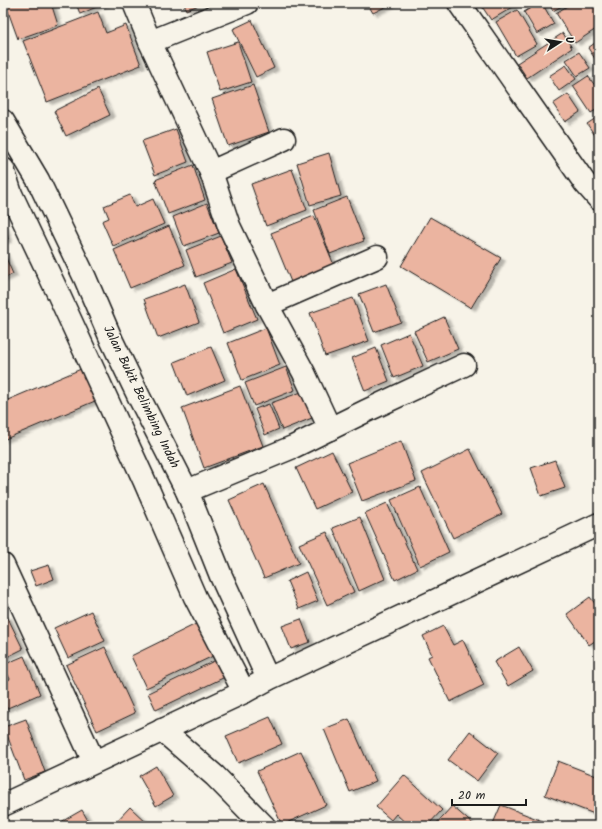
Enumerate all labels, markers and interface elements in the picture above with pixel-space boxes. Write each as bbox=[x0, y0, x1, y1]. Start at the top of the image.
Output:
north arrow bbox=[540, 22, 580, 62]
text: U bbox=[559, 35, 578, 46]
street label: Jalan Bukit Belimbing Indah bbox=[97, 322, 185, 472]
scale bar bbox=[452, 781, 526, 807]
text: 20 m bbox=[458, 786, 486, 805]

